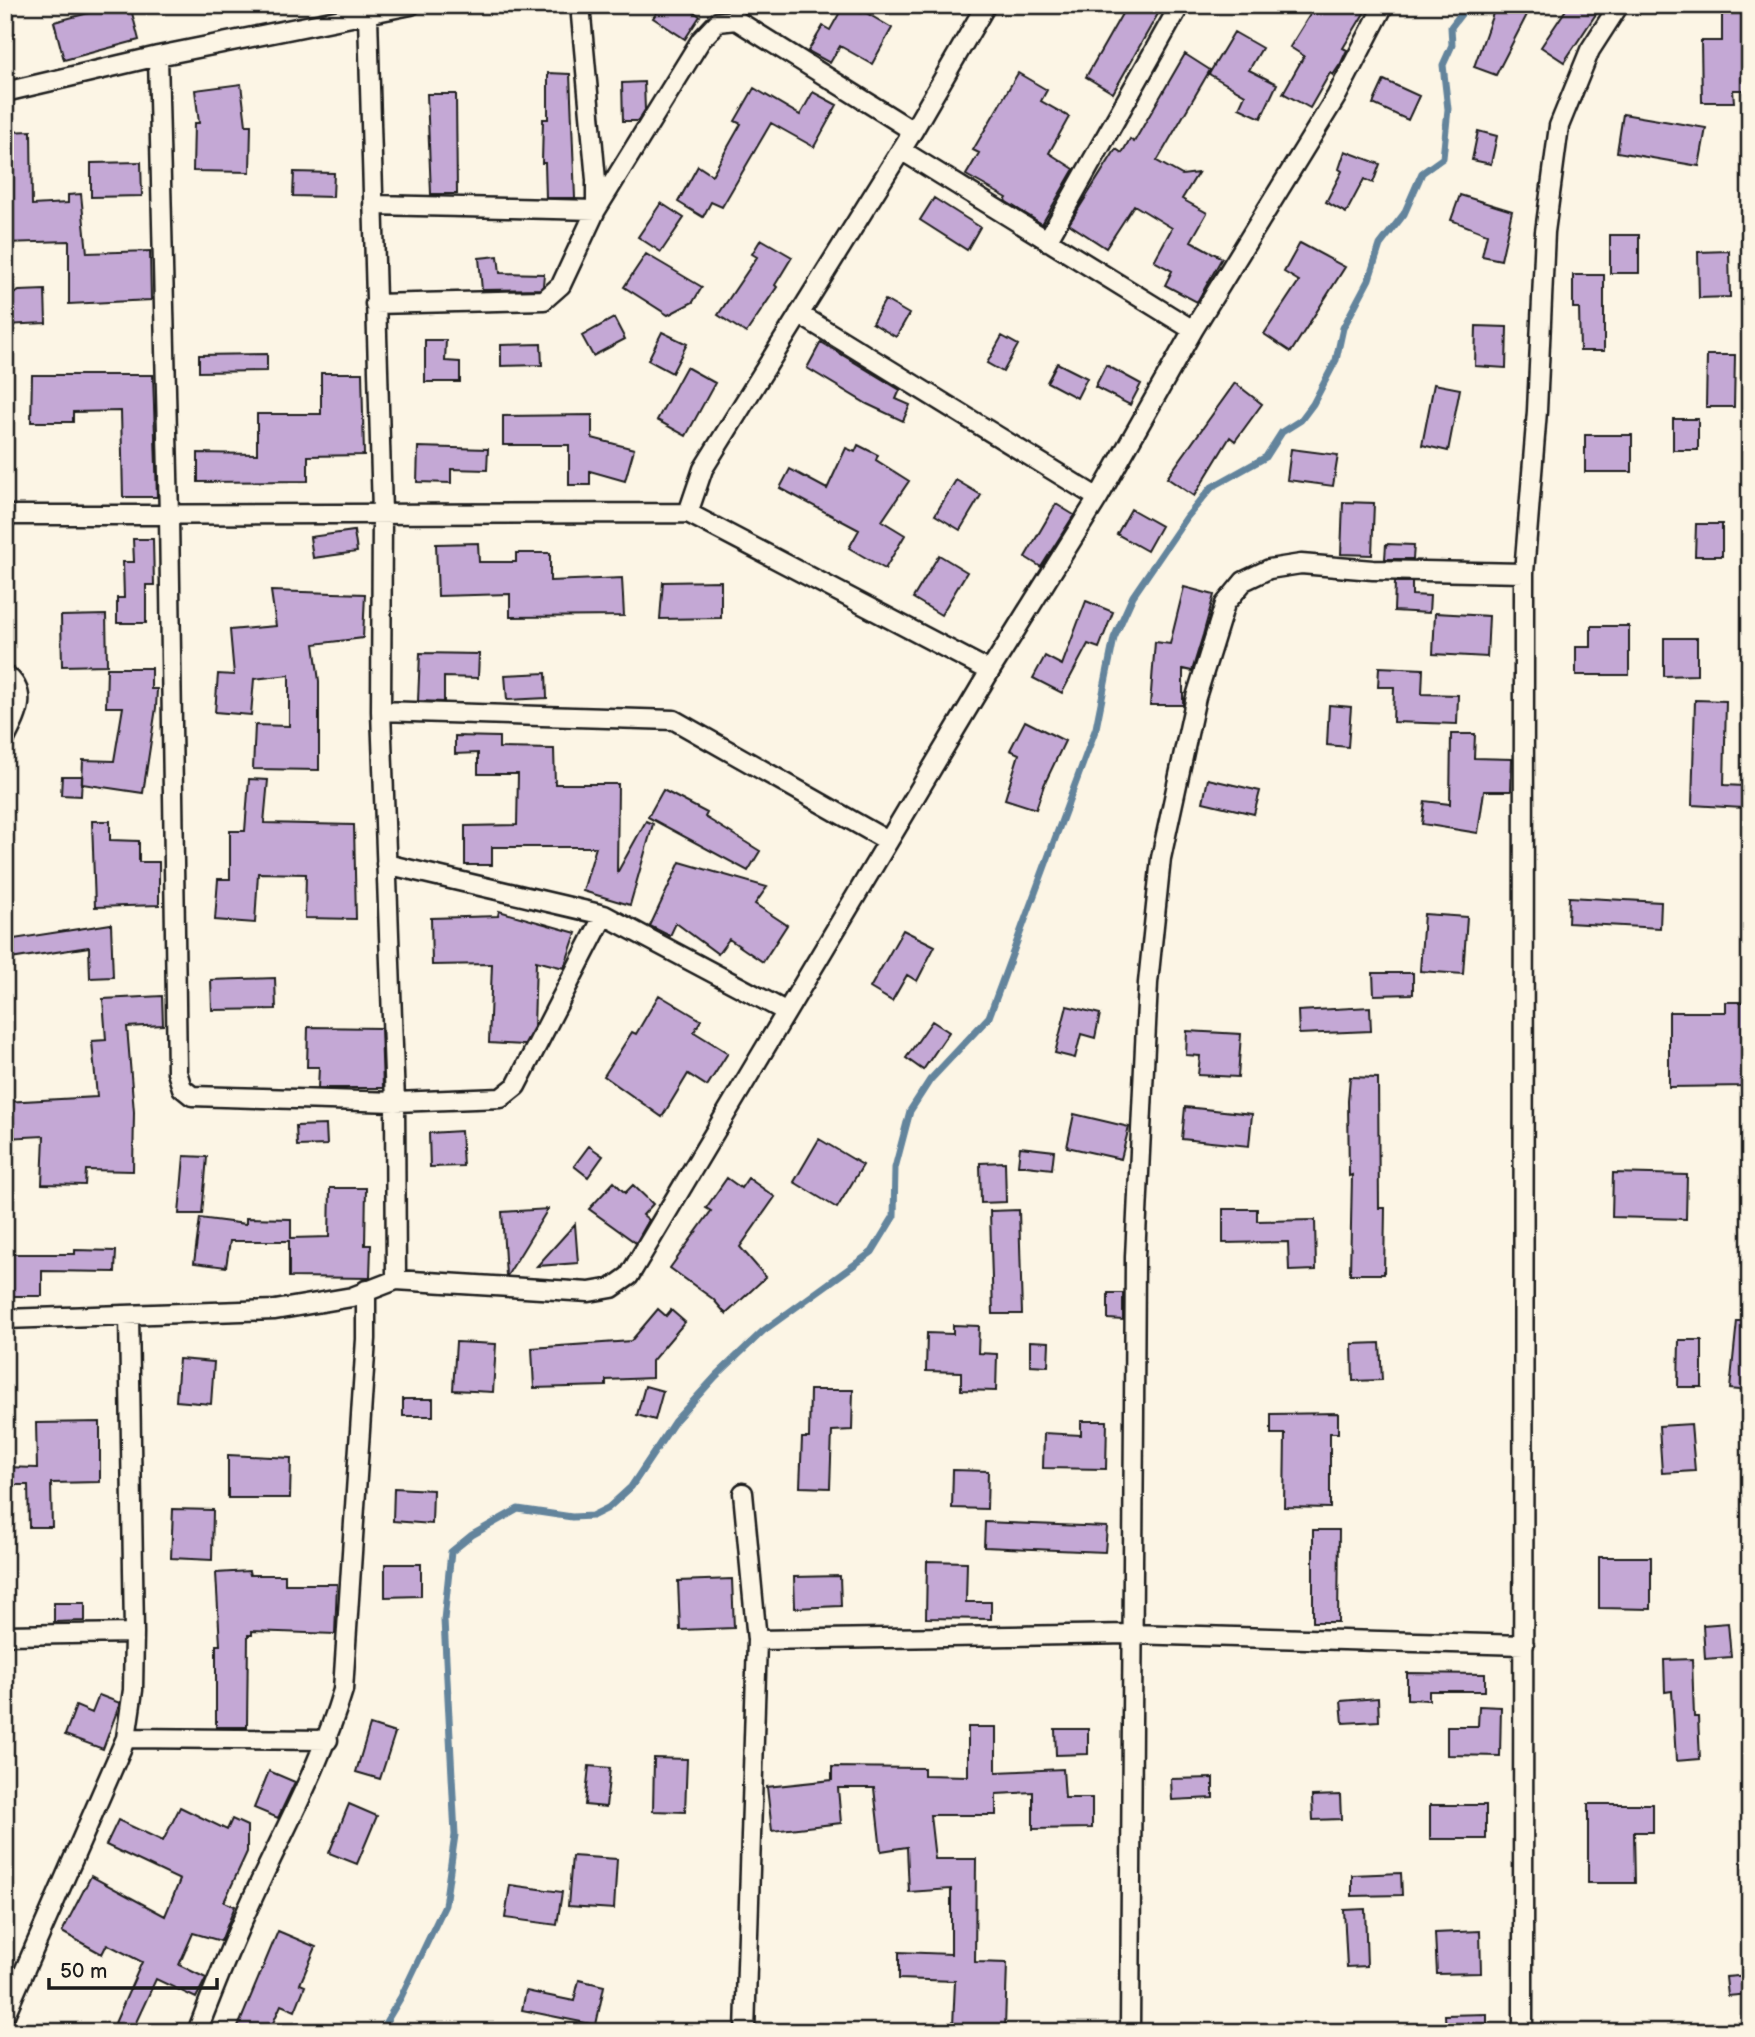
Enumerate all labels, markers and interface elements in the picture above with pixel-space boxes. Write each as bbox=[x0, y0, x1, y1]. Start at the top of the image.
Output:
scale bar bbox=[49, 1946, 217, 1990]
text: 50 m bbox=[60, 1959, 107, 1984]

